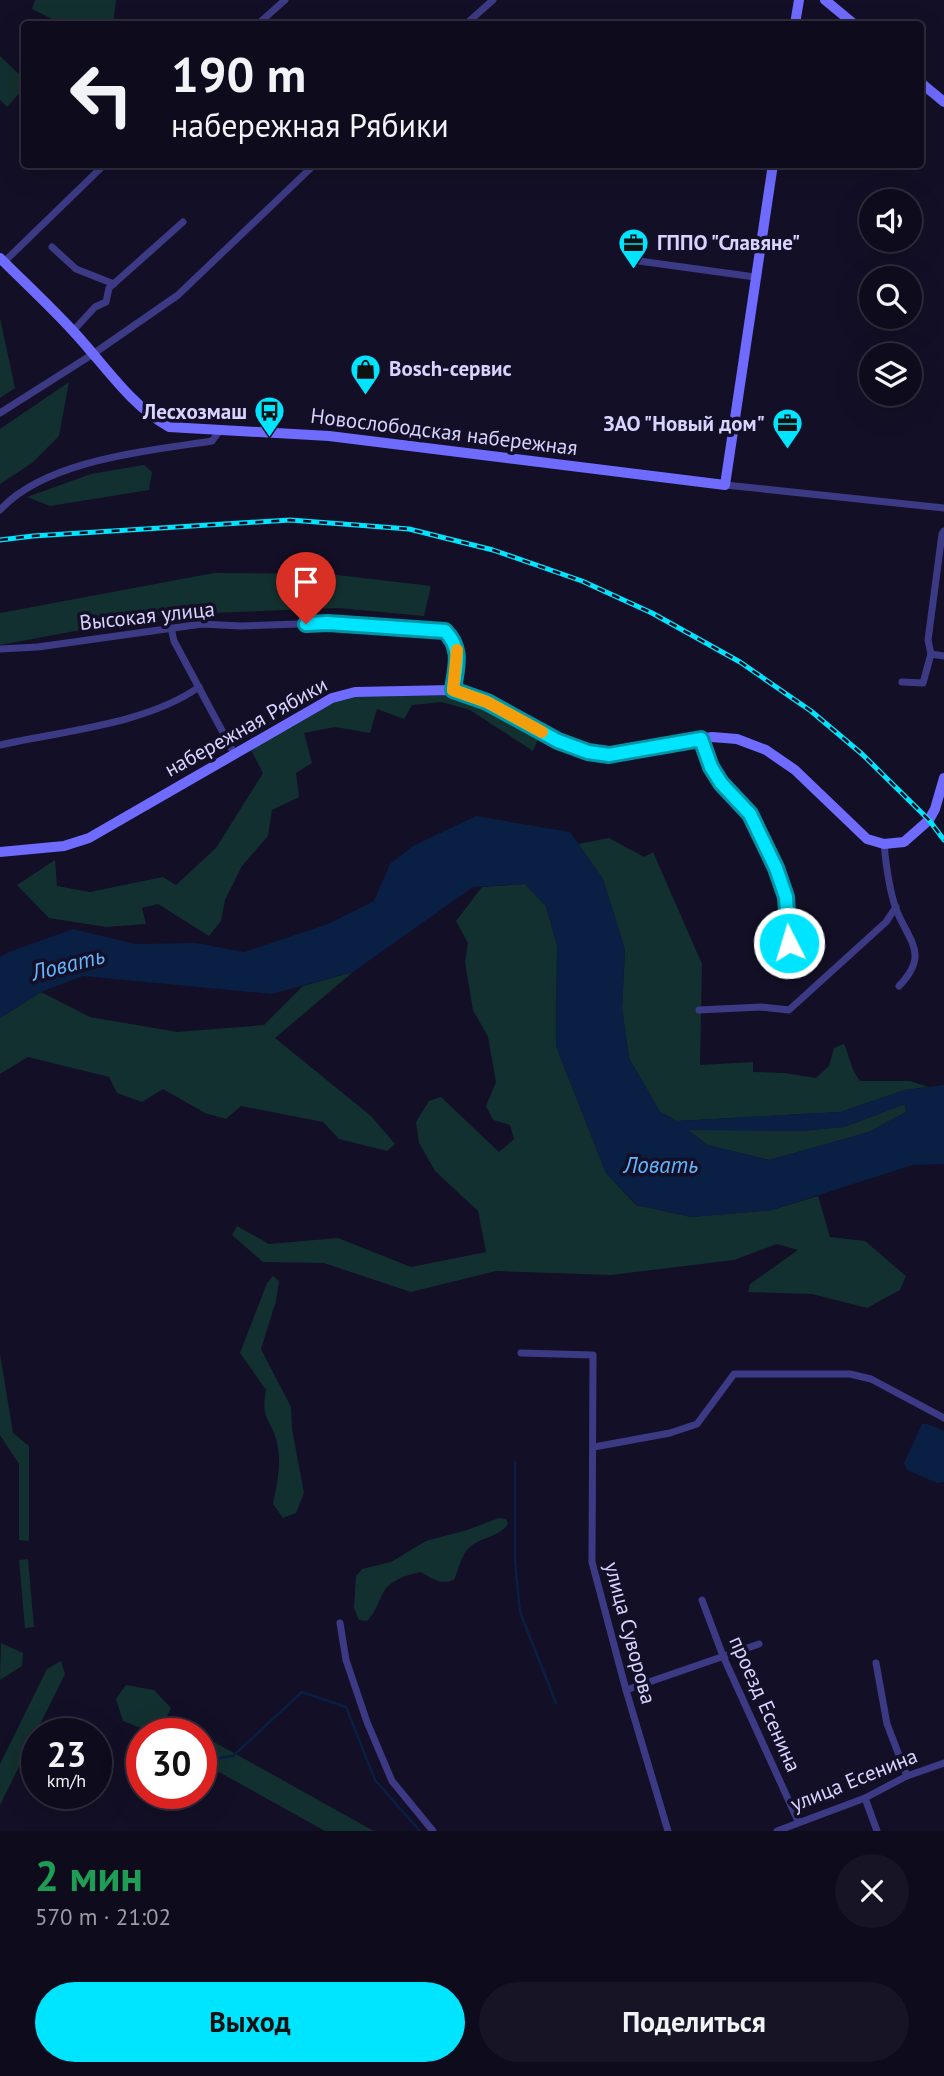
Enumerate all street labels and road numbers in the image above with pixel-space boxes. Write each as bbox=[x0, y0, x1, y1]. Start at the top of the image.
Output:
street label: Новослободская набережная bbox=[309, 402, 579, 461]
street label: Высокая улица bbox=[78, 595, 216, 636]
street label: набережная Рябики bbox=[159, 671, 332, 783]
street label: улица Суворова bbox=[599, 1559, 662, 1707]
street label: проезд Есенина bbox=[723, 1632, 808, 1776]
street label: улица Есенина bbox=[786, 1742, 921, 1817]

